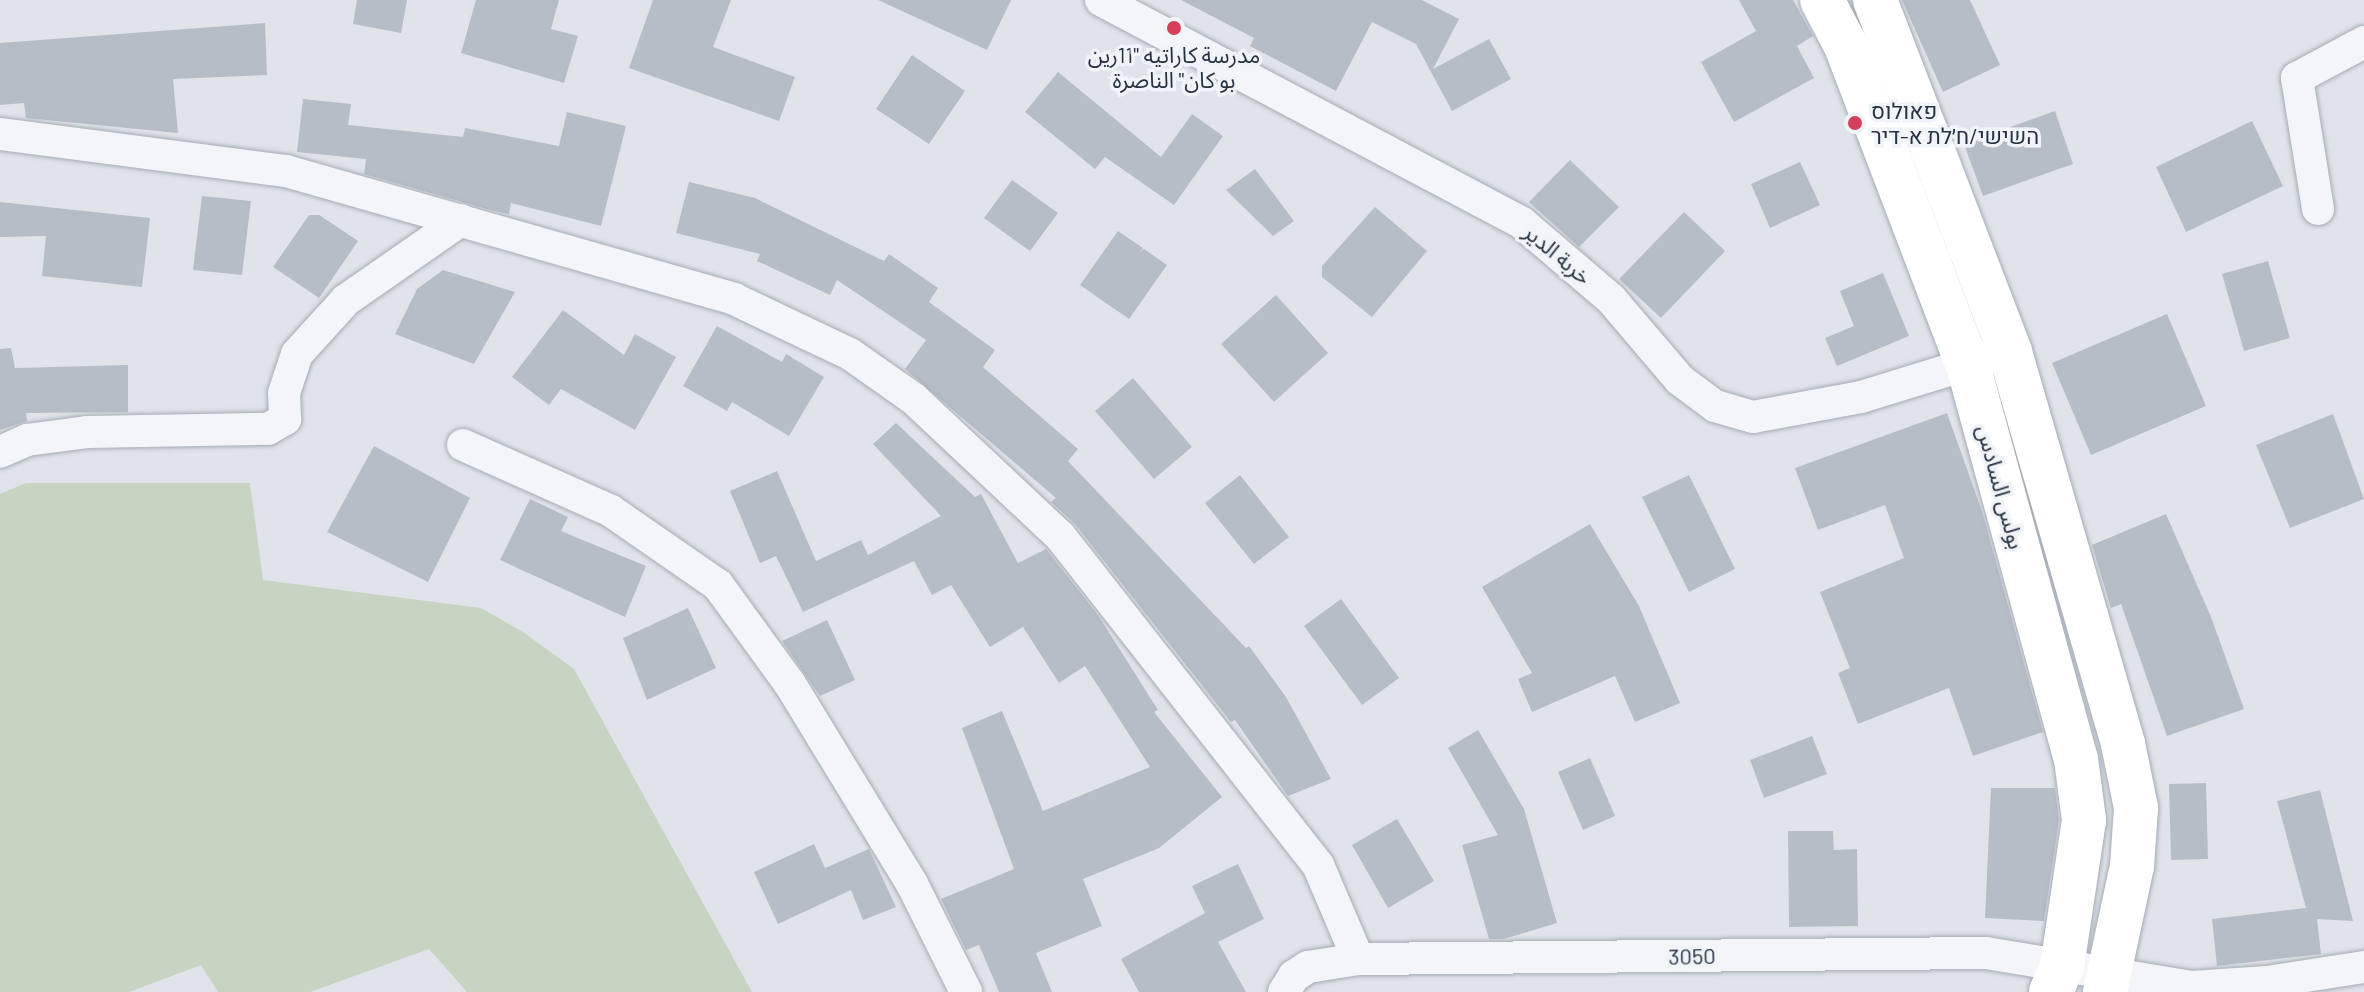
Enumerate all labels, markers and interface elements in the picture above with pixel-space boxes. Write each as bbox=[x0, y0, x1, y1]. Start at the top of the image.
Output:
marker: مدرسة كاراتيه "11رين بو كان" الناصرة bbox=[1165, 19, 1183, 37]
place label: مدرسة كاراتيه "11رين بو كان" الناصرة bbox=[1088, 41, 1260, 92]
place label: פאולוס השישי/ח׳לת א-דיר bbox=[1871, 97, 2039, 148]
marker: פאולוס השישי/ח׳לת א-דיר bbox=[1846, 114, 1864, 132]
street label: خربة الدير bbox=[1519, 218, 1597, 290]
street label: بولس السادس bbox=[1972, 422, 2030, 552]
street label: 3050 bbox=[1668, 942, 1716, 970]

